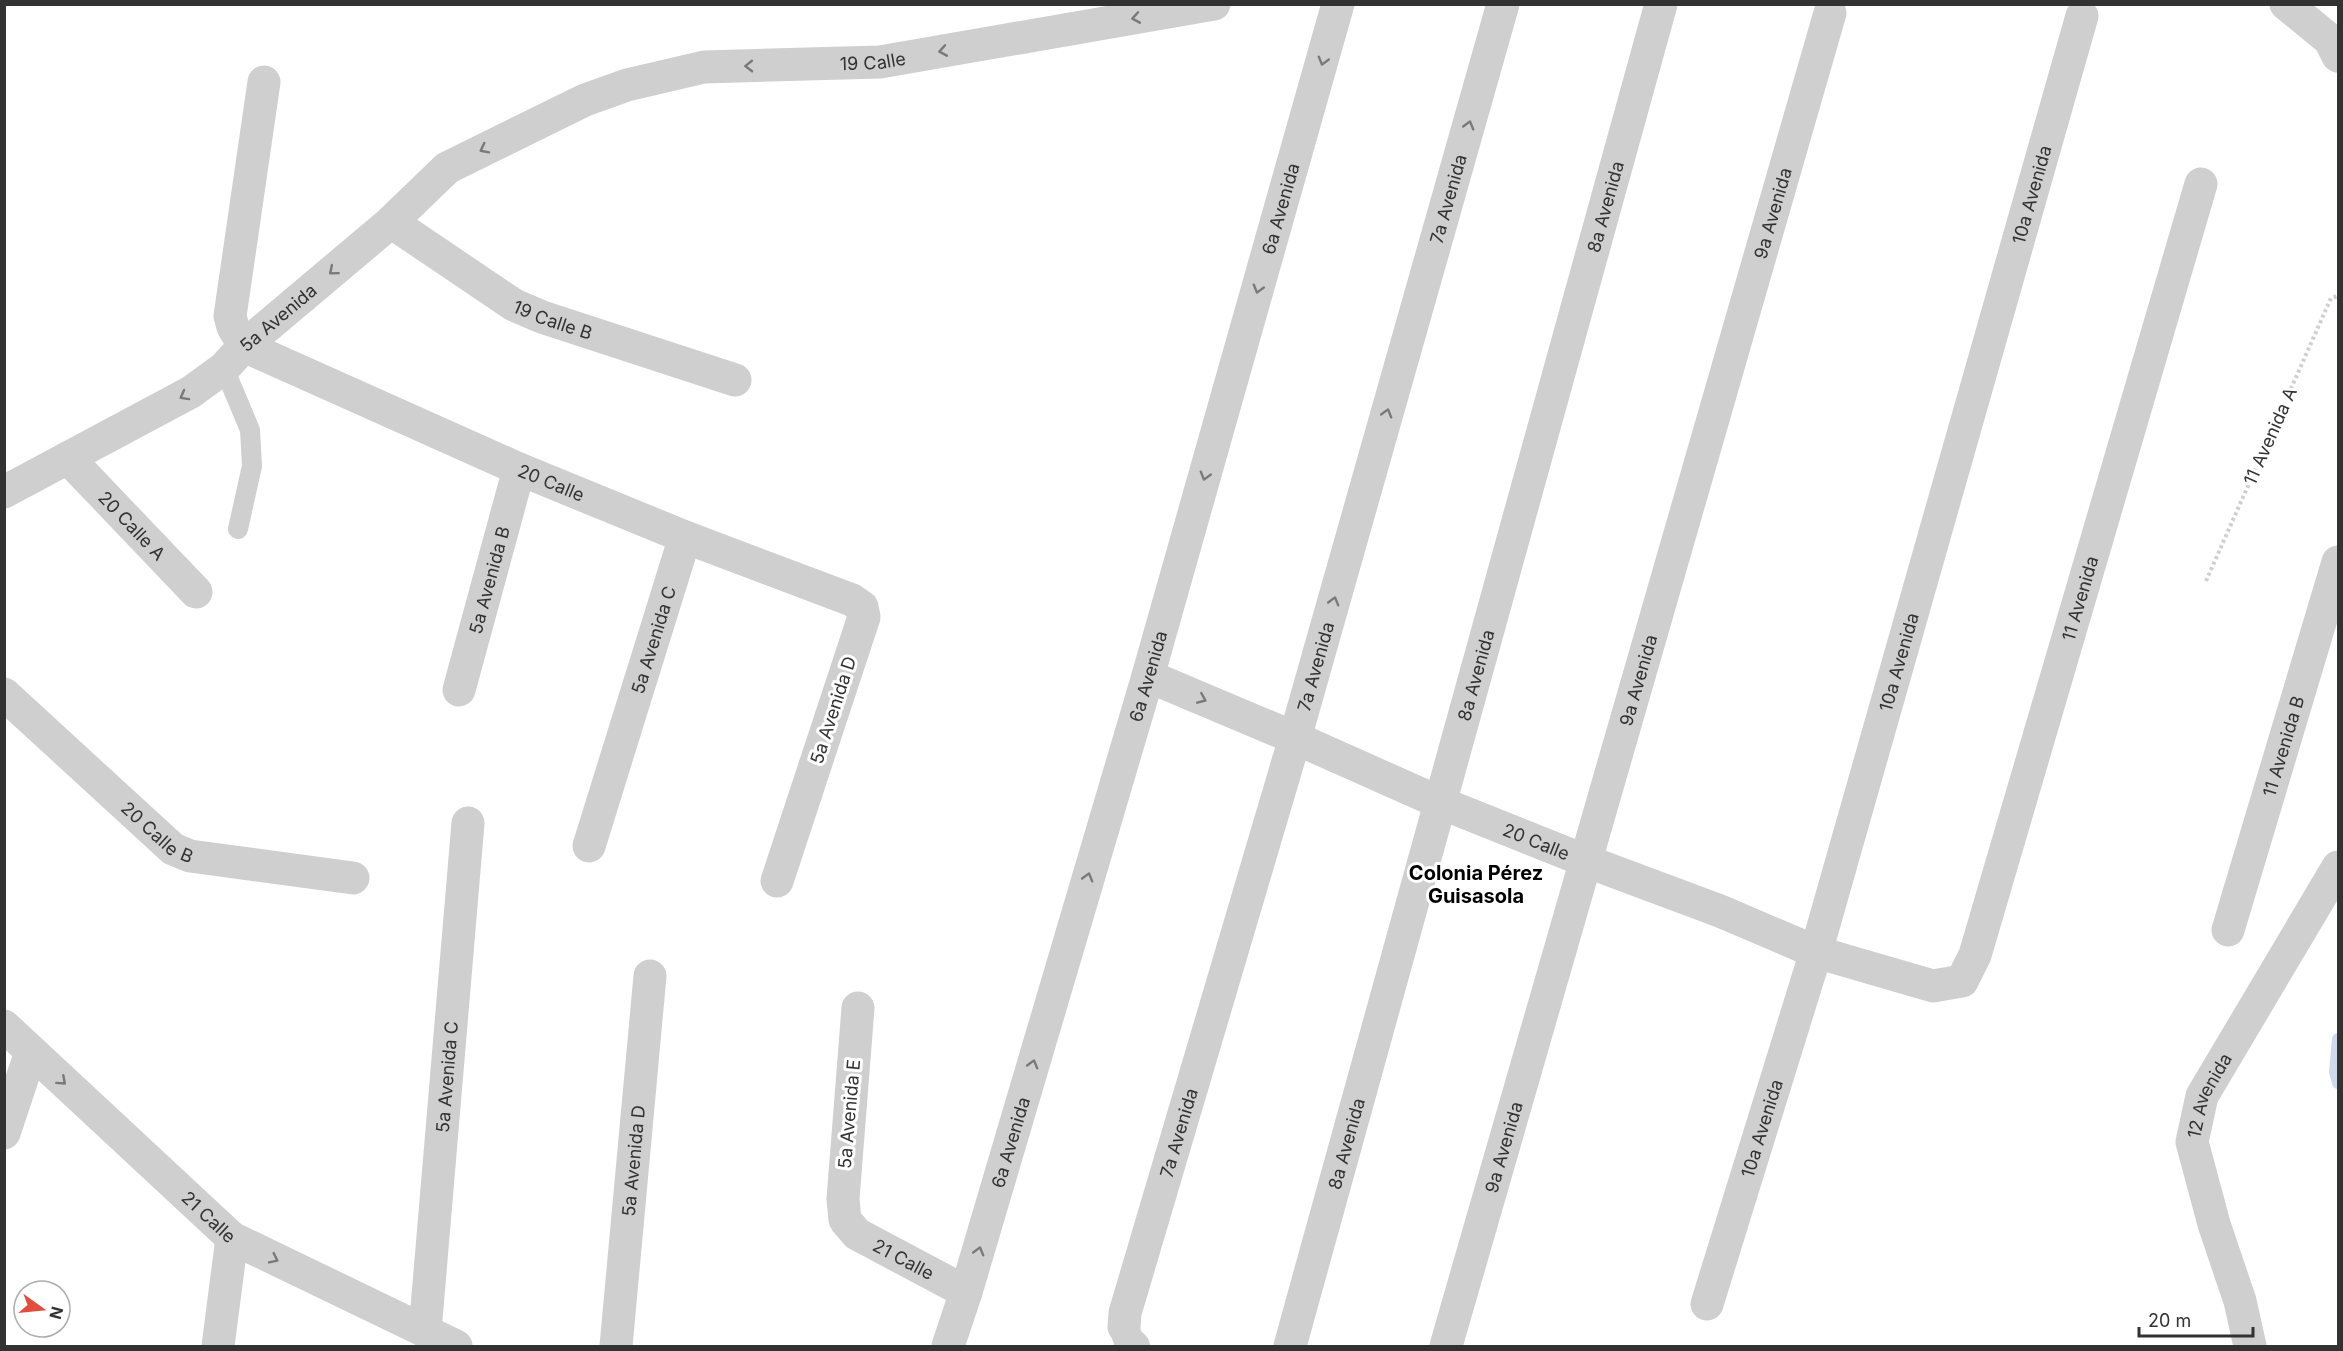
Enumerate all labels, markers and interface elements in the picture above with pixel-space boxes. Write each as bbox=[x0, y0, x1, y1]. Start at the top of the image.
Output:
one-way arrow bbox=[1131, 11, 1141, 24]
one-way arrow bbox=[939, 44, 949, 57]
street label: 19 Calle bbox=[839, 47, 907, 74]
one-way arrow bbox=[1317, 56, 1330, 66]
one-way arrow bbox=[745, 60, 754, 72]
one-way arrow bbox=[1462, 120, 1474, 131]
one-way arrow bbox=[479, 142, 490, 154]
street label: 10a Avenida bbox=[2007, 143, 2055, 246]
street label: 7a Avenida bbox=[1425, 152, 1470, 246]
street label: 8a Avenida bbox=[1582, 159, 1628, 255]
street label: 6a Avenida bbox=[1257, 161, 1303, 257]
street label: 9a Avenida bbox=[1749, 165, 1795, 261]
one-way arrow bbox=[329, 264, 340, 275]
street label: 5a Avenida bbox=[235, 279, 321, 356]
one-way arrow bbox=[1253, 283, 1265, 294]
street label: 19 Calle B bbox=[510, 295, 595, 343]
street label: 11 Avenida A bbox=[2239, 384, 2301, 488]
one-way arrow bbox=[180, 389, 190, 400]
one-way arrow bbox=[1380, 408, 1392, 419]
street label: 20 Calle bbox=[515, 459, 588, 505]
one-way arrow bbox=[1199, 471, 1212, 481]
street label: 20 Calle A bbox=[94, 486, 170, 564]
street label: 5a Avenida B bbox=[464, 524, 513, 636]
street label: 11 Avenida bbox=[2057, 553, 2102, 643]
street label: 5a Avenida C bbox=[626, 583, 680, 696]
one-way arrow bbox=[1327, 596, 1339, 607]
street label: 10a Avenida bbox=[1874, 610, 1922, 714]
street label: 7a Avenida bbox=[1293, 619, 1338, 714]
street label: 8a Avenida bbox=[1453, 627, 1498, 723]
street label: 6a Avenida bbox=[1125, 628, 1171, 724]
street label: 9a Avenida bbox=[1615, 632, 1661, 728]
street label: 5a Avenida D bbox=[806, 654, 860, 766]
one-way arrow bbox=[1195, 692, 1206, 704]
street label: 11 Avenida B bbox=[2258, 693, 2308, 799]
street label: 20 Calle B bbox=[117, 797, 196, 867]
street label: 20 Calle bbox=[1500, 818, 1573, 864]
district label: Colonia Pérez Guisasola bbox=[1409, 861, 1543, 908]
one-way arrow bbox=[1081, 872, 1093, 883]
street label: 5a Avenida C bbox=[431, 1020, 462, 1134]
street label: 12 Avenida bbox=[2183, 1049, 2236, 1140]
street label: 5a Avenida E bbox=[834, 1059, 864, 1169]
one-way arrow bbox=[1026, 1059, 1039, 1069]
one-way arrow bbox=[55, 1074, 66, 1085]
street label: 10a Avenida bbox=[1736, 1077, 1786, 1180]
street label: 7a Avenida bbox=[1155, 1086, 1201, 1180]
street label: 6a Avenida bbox=[987, 1094, 1034, 1190]
street label: 8a Avenida bbox=[1323, 1096, 1369, 1192]
street label: 9a Avenida bbox=[1480, 1099, 1526, 1195]
street label: 5a Avenida D bbox=[617, 1104, 649, 1217]
street label: 21 Calle bbox=[178, 1187, 240, 1247]
street label: 21 Calle bbox=[870, 1234, 938, 1284]
one-way arrow bbox=[972, 1246, 984, 1257]
one-way arrow bbox=[268, 1252, 279, 1263]
north arrow bbox=[12, 1279, 72, 1339]
scale bar bbox=[2139, 1300, 2253, 1338]
text: N bbox=[45, 1304, 68, 1321]
text: 20 m bbox=[2148, 1310, 2191, 1331]

